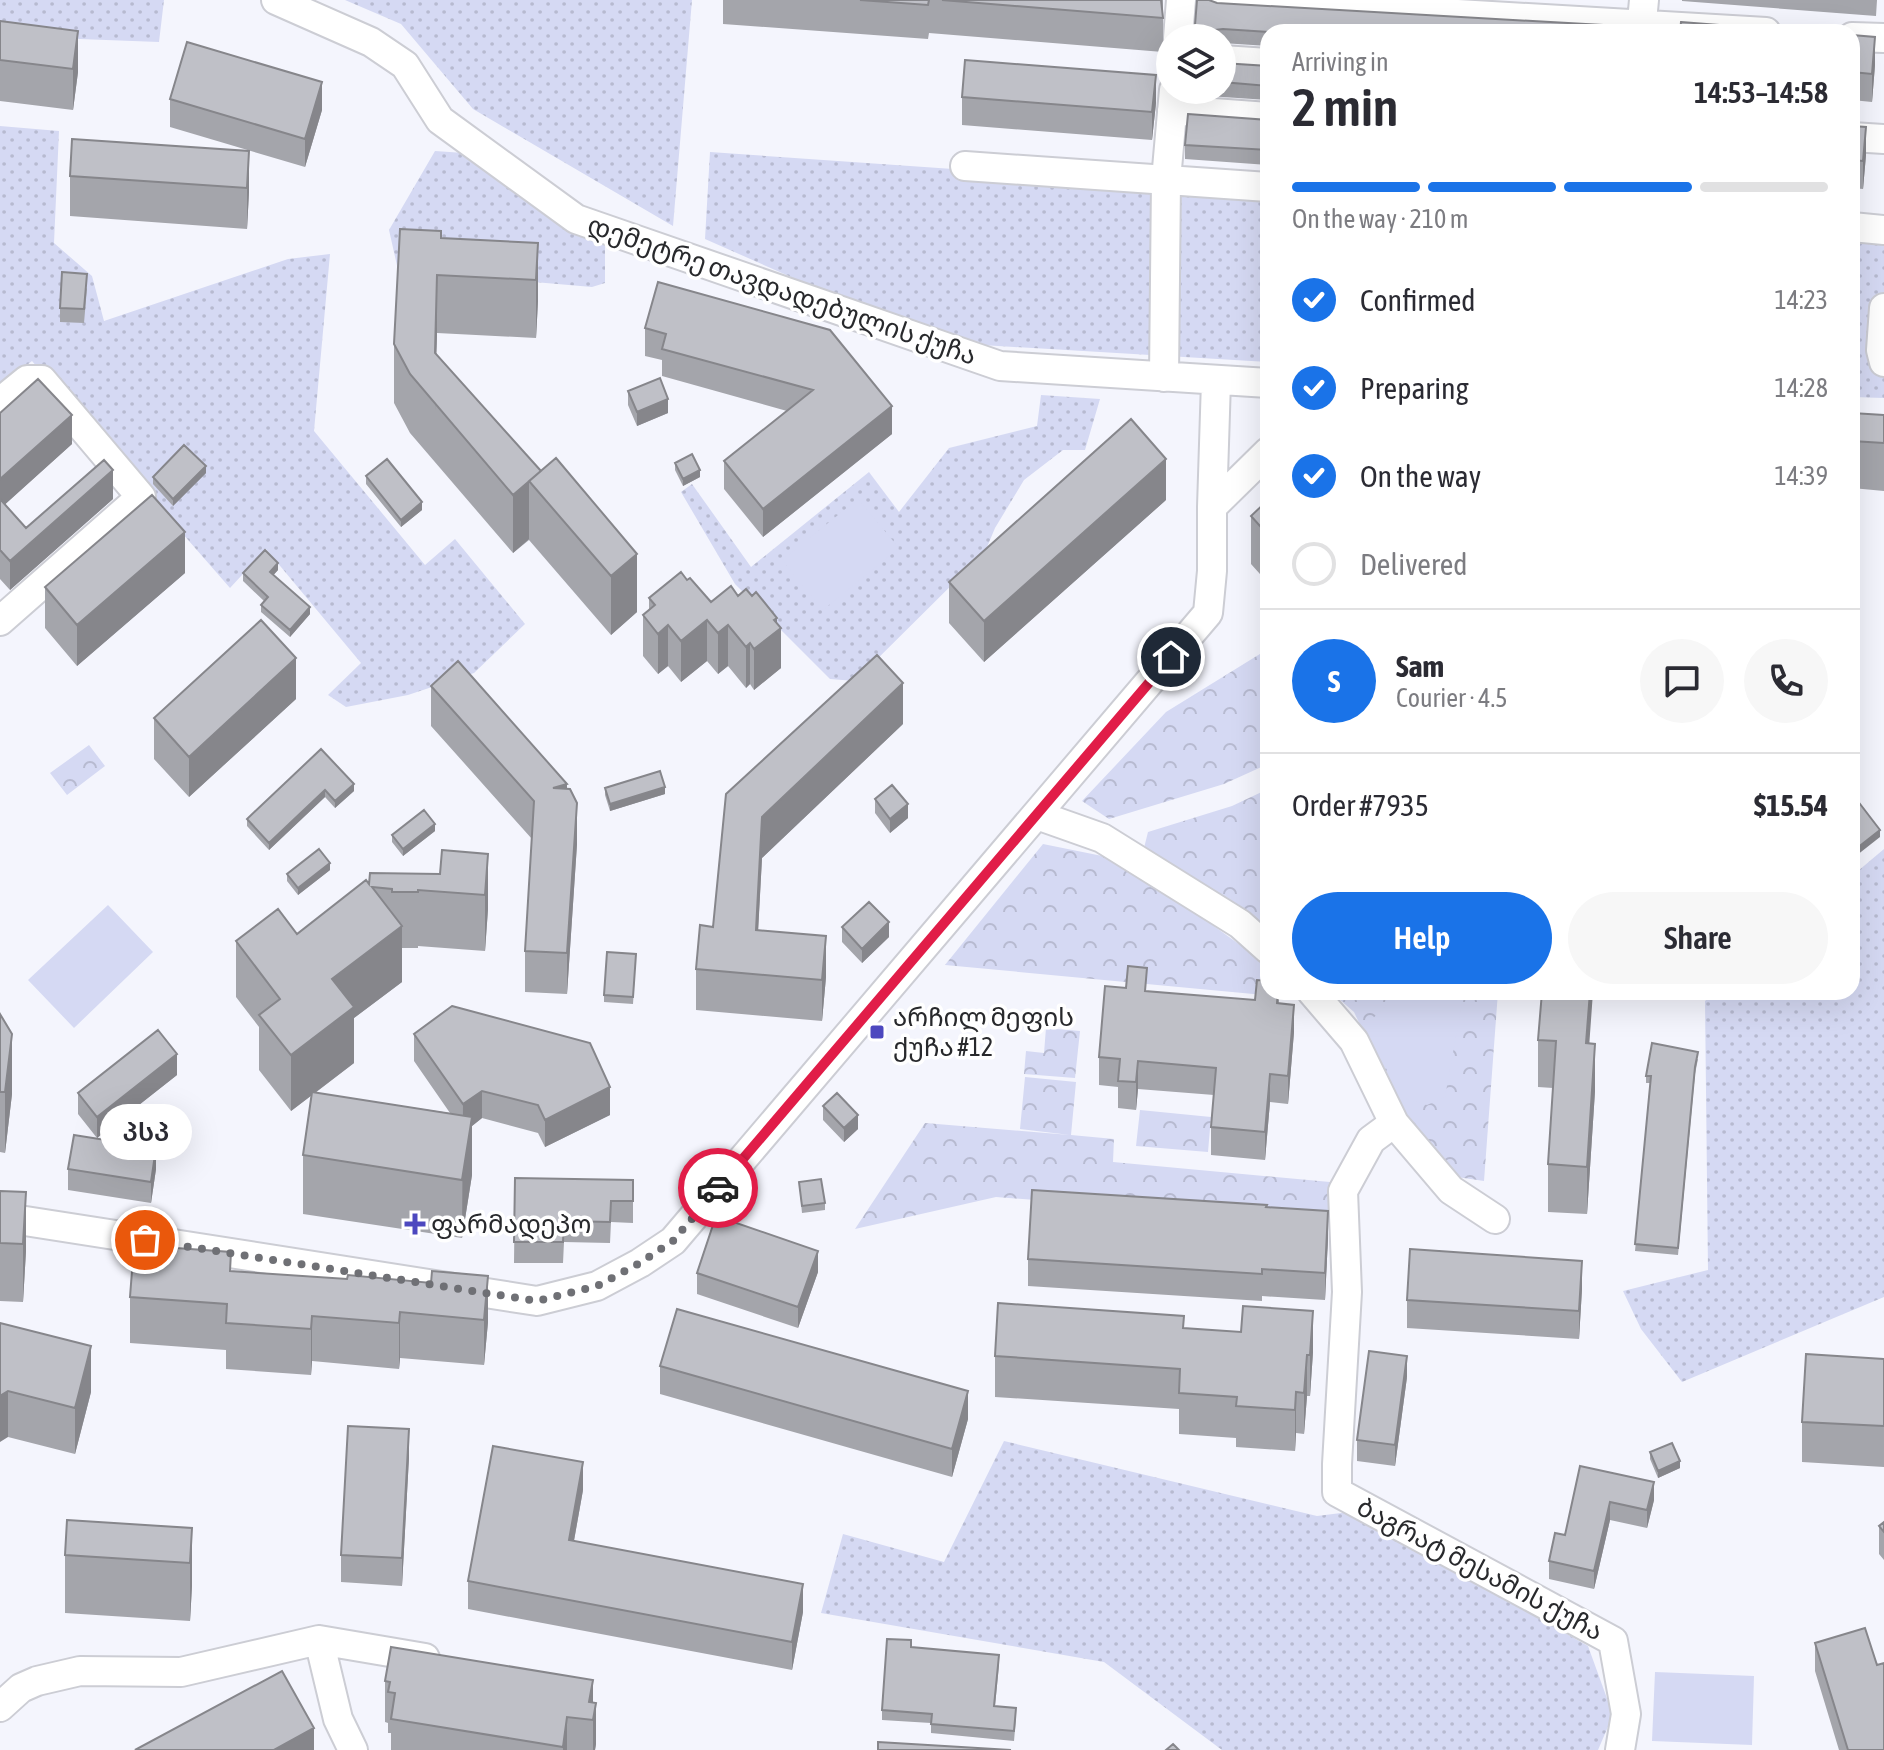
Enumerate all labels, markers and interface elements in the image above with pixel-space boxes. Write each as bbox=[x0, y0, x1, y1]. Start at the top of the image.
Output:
map controls bbox=[1156, 24, 1236, 104]
button: layers bbox=[1156, 24, 1236, 104]
text: Arriving in bbox=[1292, 47, 1389, 77]
text: 14:53–14:58 bbox=[1694, 75, 1828, 109]
text: 2 min bbox=[1292, 77, 1398, 137]
text: On the way · 210 m bbox=[1292, 204, 1469, 234]
street label: დემეტრე თავდადებულის ქუჩა bbox=[583, 209, 980, 372]
icon: check bbox=[1292, 278, 1336, 322]
text: Confirmed bbox=[1360, 283, 1475, 317]
text: 14:23 bbox=[1774, 285, 1828, 315]
icon: check bbox=[1292, 366, 1336, 410]
text: Preparing bbox=[1360, 371, 1469, 405]
text: 14:28 bbox=[1774, 373, 1828, 403]
icon: check bbox=[1292, 454, 1336, 498]
text: On the way bbox=[1360, 459, 1481, 493]
text: 14:39 bbox=[1774, 461, 1828, 491]
text: Delivered bbox=[1360, 547, 1468, 581]
pin bbox=[1137, 623, 1205, 691]
icon: home bbox=[1149, 635, 1193, 679]
button: chat bbox=[1640, 639, 1724, 723]
button: phone bbox=[1744, 639, 1828, 723]
text: Sam bbox=[1396, 649, 1444, 683]
text: S bbox=[1328, 664, 1340, 698]
text: Courier · 4.5 bbox=[1396, 683, 1507, 713]
text: Order #7935 bbox=[1292, 788, 1429, 822]
text: $15.54 bbox=[1754, 788, 1828, 822]
button: Help bbox=[1292, 892, 1552, 984]
button: Share bbox=[1568, 892, 1828, 984]
place label: არჩილ მეფის ქუჩა #12 bbox=[893, 1002, 1074, 1062]
marker: არჩილ მეფის ქუჩა #12 bbox=[868, 1023, 886, 1041]
callout: პსპ bbox=[99, 1104, 191, 1160]
text: პსპ bbox=[123, 1117, 169, 1147]
courier bbox=[678, 1148, 758, 1228]
icon: car bbox=[696, 1166, 740, 1210]
pin bbox=[111, 1206, 179, 1274]
place label: ფარმადეპო bbox=[431, 1209, 592, 1240]
marker: ფარმადეპო bbox=[406, 1215, 424, 1233]
icon: bag bbox=[123, 1218, 167, 1262]
street label: ბაგრატ მესამის ქუჩა bbox=[1352, 1491, 1608, 1647]

